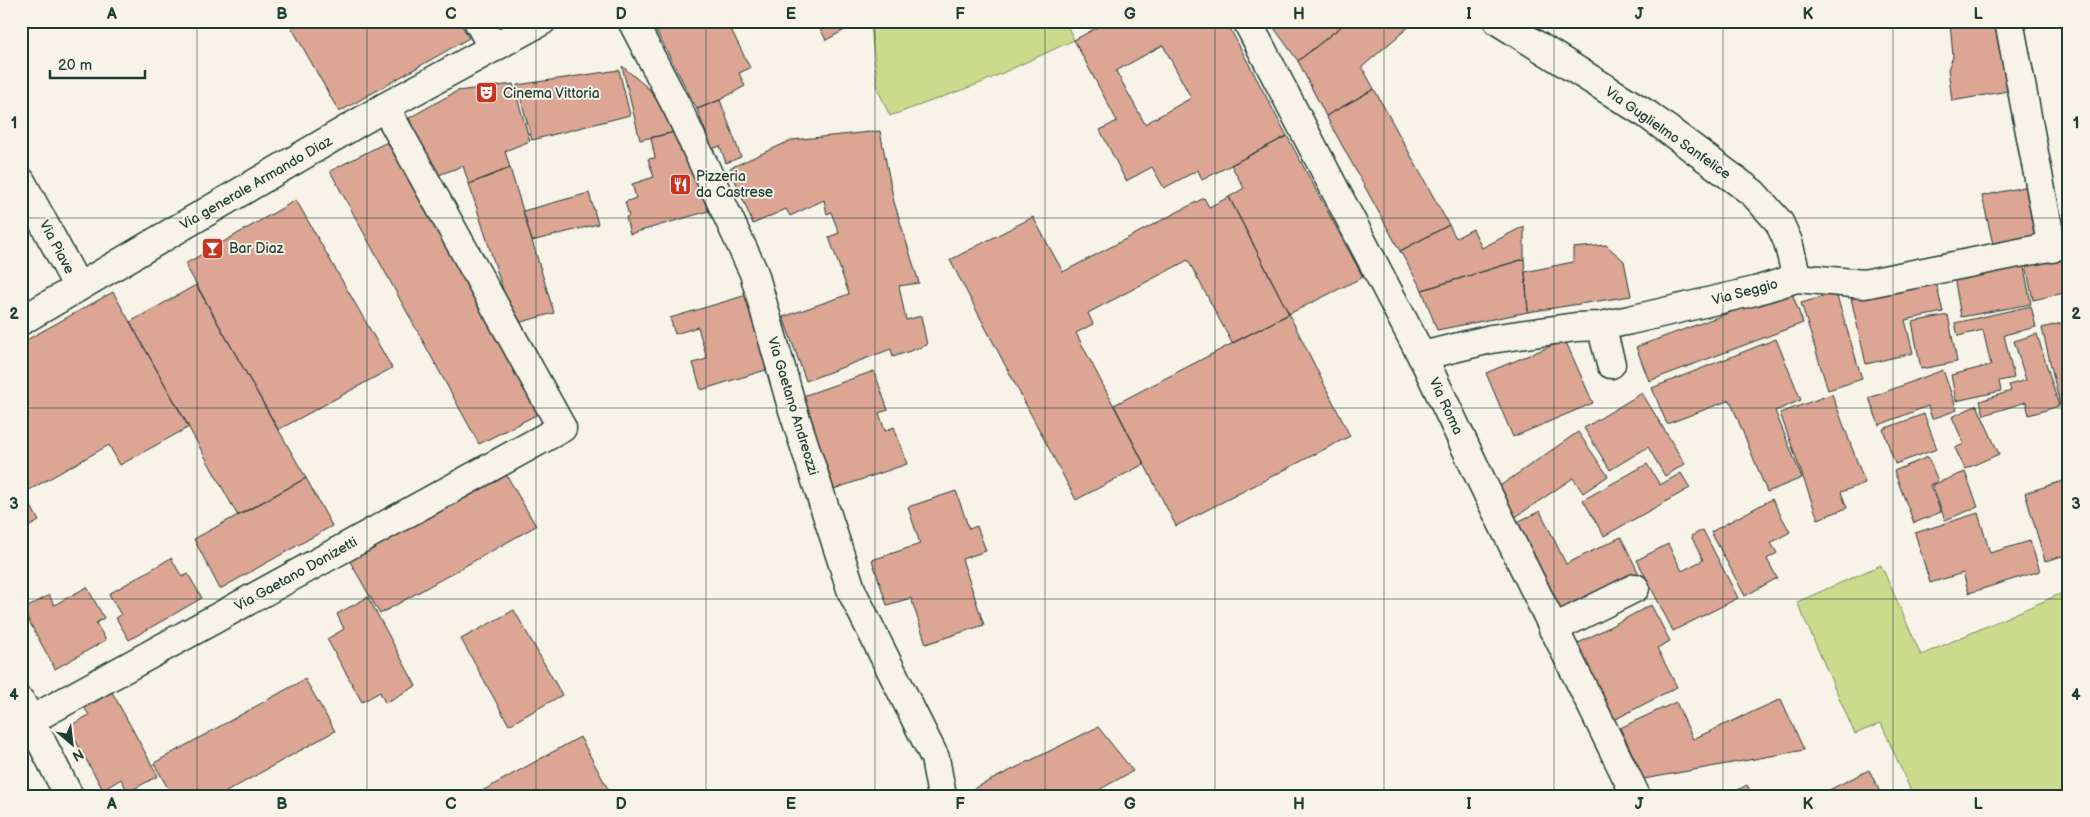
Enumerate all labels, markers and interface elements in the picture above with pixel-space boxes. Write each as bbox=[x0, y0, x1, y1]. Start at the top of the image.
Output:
text: A bbox=[106, 5, 117, 24]
text: B bbox=[276, 5, 288, 24]
text: C bbox=[445, 5, 457, 24]
text: D bbox=[615, 5, 627, 24]
text: E bbox=[786, 5, 796, 24]
text: F bbox=[955, 5, 965, 24]
text: G bbox=[1124, 5, 1136, 24]
text: H bbox=[1293, 5, 1305, 24]
text: I bbox=[1466, 5, 1472, 24]
text: J bbox=[1635, 5, 1644, 24]
text: K bbox=[1803, 5, 1814, 24]
text: L bbox=[1973, 5, 1983, 24]
scale bar bbox=[50, 48, 145, 80]
text: 20 m bbox=[58, 56, 92, 75]
theatre icon: Cinema Vittoria bbox=[475, 81, 499, 105]
street label: Via Guglielmo Sanfelice bbox=[1602, 83, 1734, 183]
place label: Cinema Vittoria bbox=[503, 85, 600, 102]
text: 1 bbox=[11, 114, 17, 133]
text: 1 bbox=[2073, 114, 2079, 133]
street label: Via generale Armando Diaz bbox=[177, 132, 335, 234]
place label: Pizzeria da Castrese bbox=[696, 168, 773, 201]
restaurant icon: Pizzeria da Castrese bbox=[668, 172, 692, 196]
street label: Via Piave bbox=[36, 217, 78, 277]
bar icon: Bar Diaz bbox=[201, 236, 225, 260]
place label: Bar Diaz bbox=[229, 240, 284, 257]
street label: Via Seggio bbox=[1710, 275, 1780, 309]
text: 2 bbox=[9, 305, 19, 324]
text: 2 bbox=[2071, 305, 2081, 324]
street label: Via Gaetano Andreozzi bbox=[764, 335, 822, 477]
street label: Via Roma bbox=[1425, 375, 1467, 437]
text: 3 bbox=[9, 495, 19, 514]
text: 3 bbox=[2071, 495, 2081, 514]
street label: Via Gaetano Donizetti bbox=[232, 533, 360, 615]
text: 4 bbox=[9, 686, 19, 705]
text: 4 bbox=[2071, 686, 2081, 705]
north arrow bbox=[48, 720, 98, 770]
text: N bbox=[69, 745, 87, 765]
text: A bbox=[106, 795, 117, 814]
text: B bbox=[276, 795, 288, 814]
text: C bbox=[445, 795, 457, 814]
text: D bbox=[615, 795, 627, 814]
text: E bbox=[786, 795, 796, 814]
text: F bbox=[955, 795, 965, 814]
text: G bbox=[1124, 795, 1136, 814]
text: H bbox=[1293, 795, 1305, 814]
text: I bbox=[1466, 795, 1472, 814]
text: J bbox=[1635, 795, 1644, 814]
text: K bbox=[1803, 795, 1814, 814]
text: L bbox=[1973, 795, 1983, 814]

